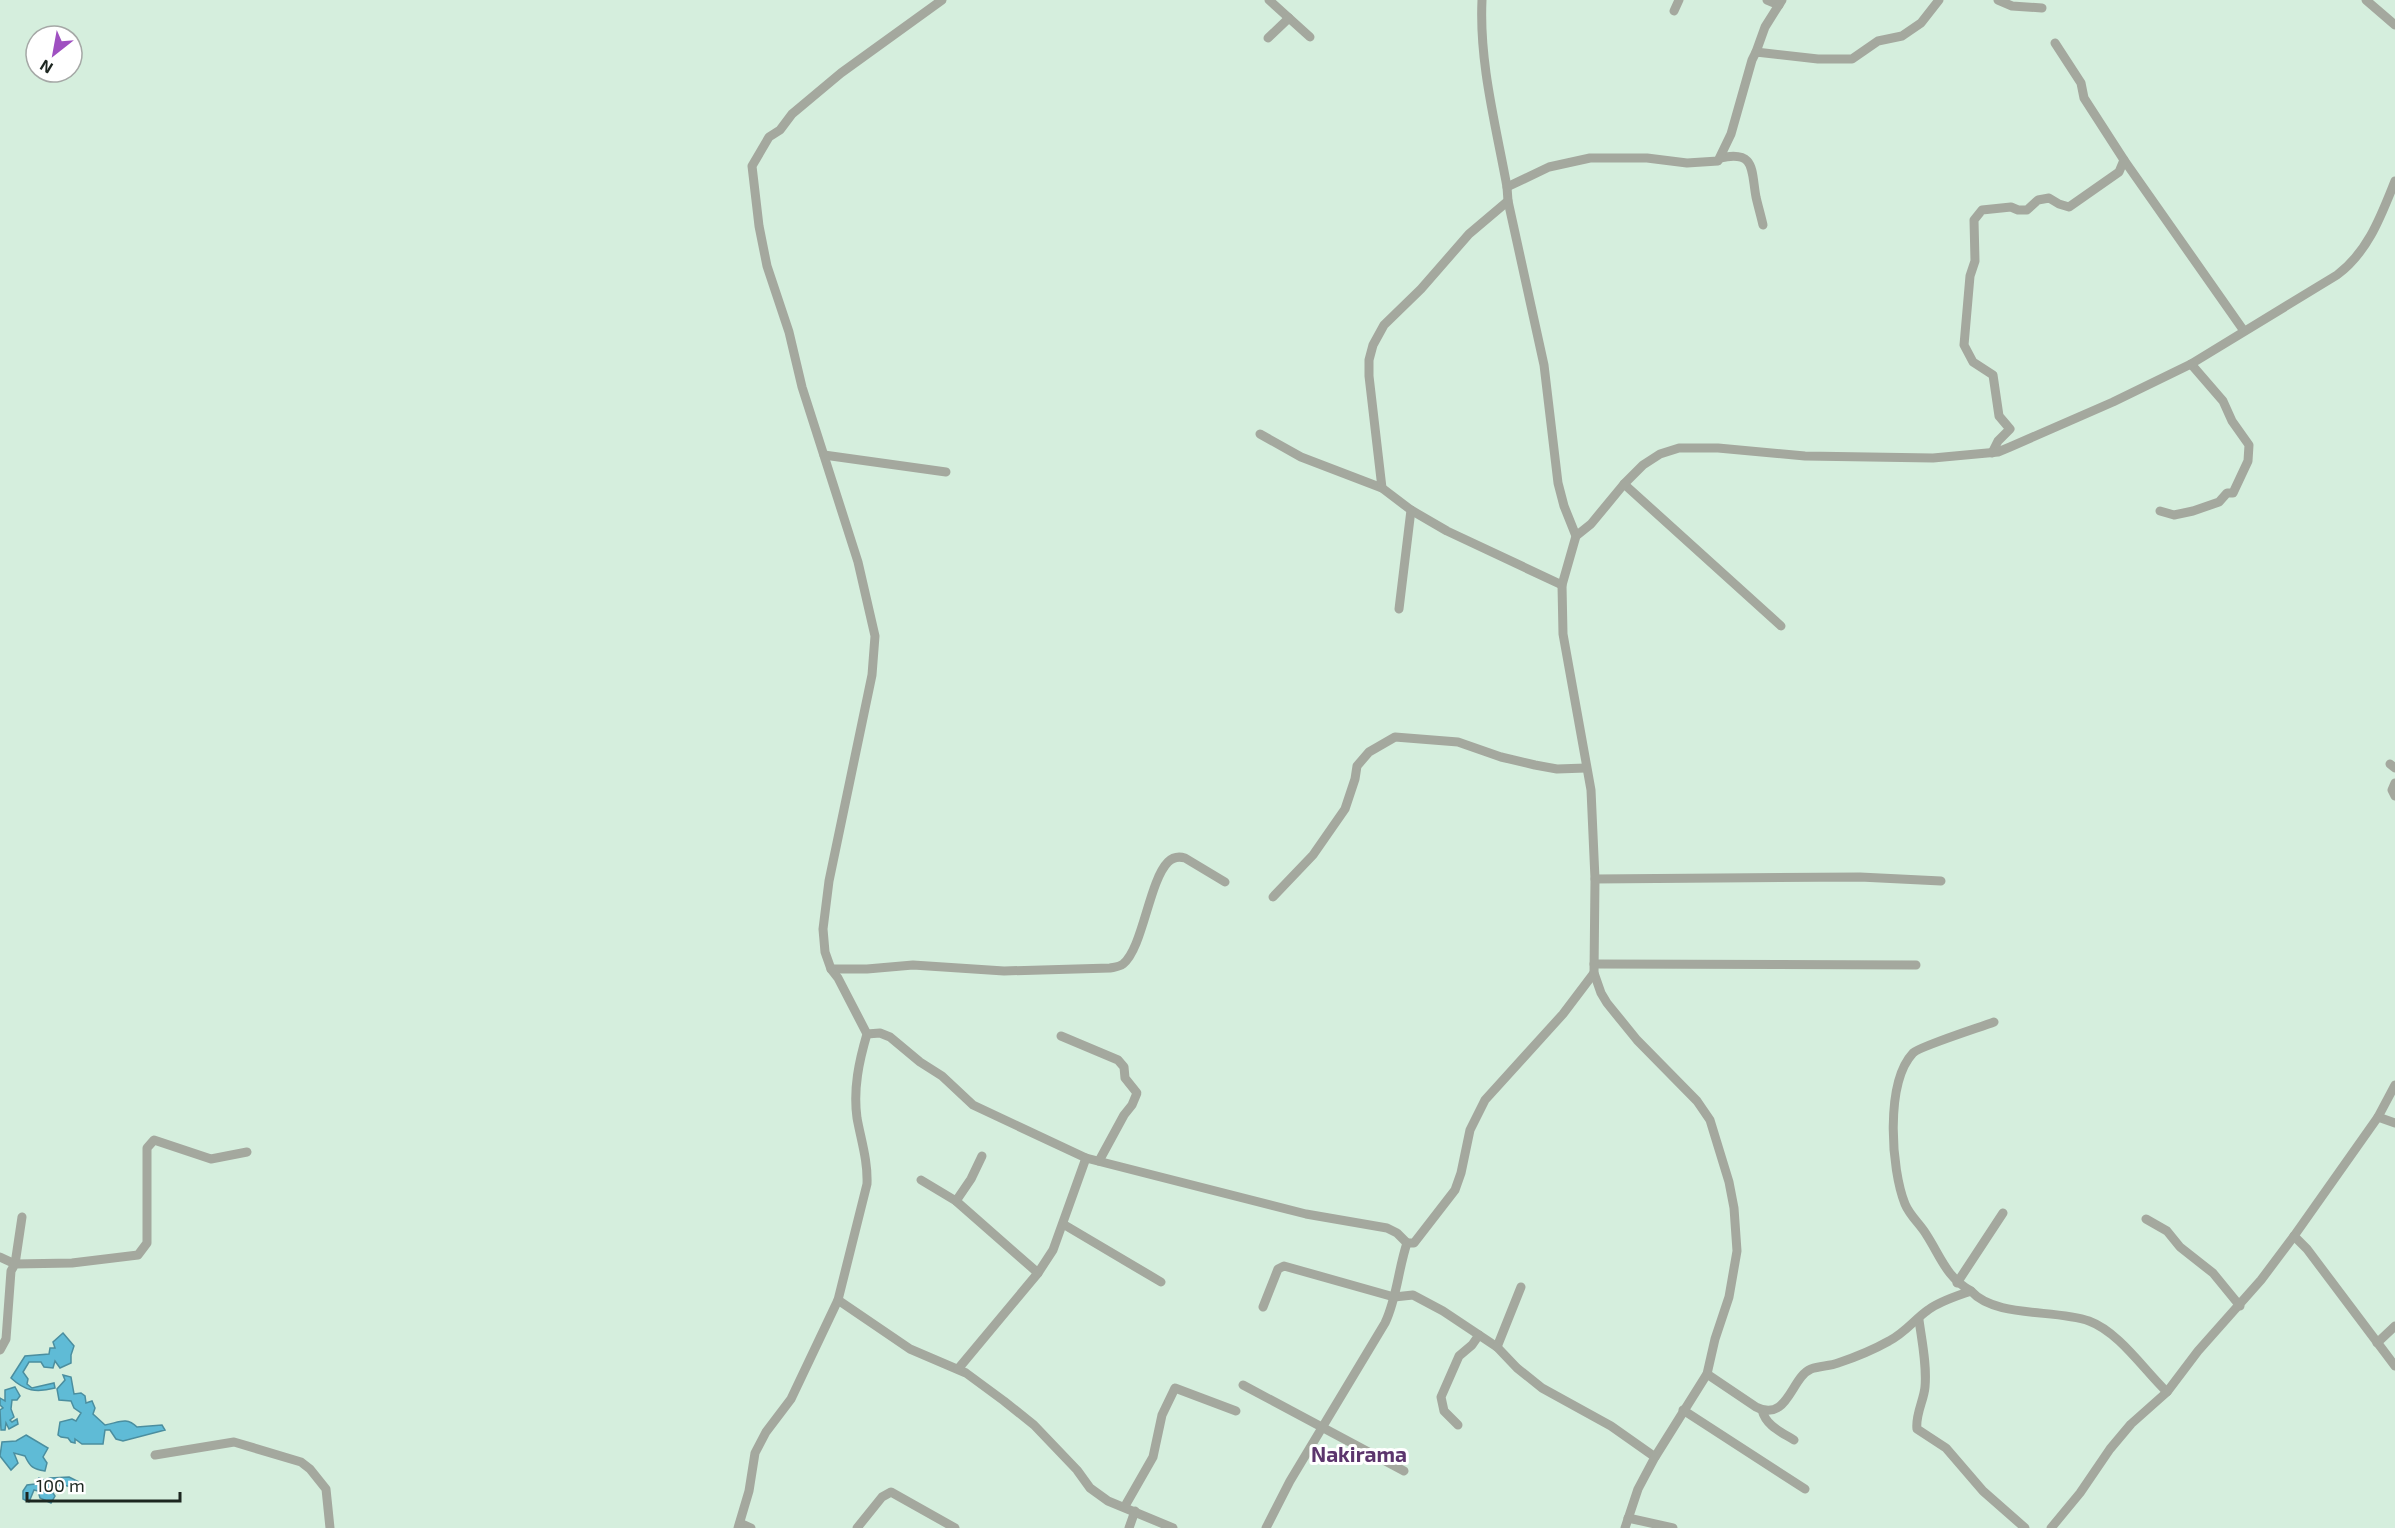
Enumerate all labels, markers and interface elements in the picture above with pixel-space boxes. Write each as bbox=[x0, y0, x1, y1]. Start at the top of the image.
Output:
north arrow bbox=[24, 24, 84, 84]
text: N bbox=[36, 56, 56, 78]
district label: Nakirama bbox=[1311, 1441, 1407, 1466]
scale bar bbox=[27, 1465, 180, 1503]
text: 100 m bbox=[36, 1474, 85, 1496]

